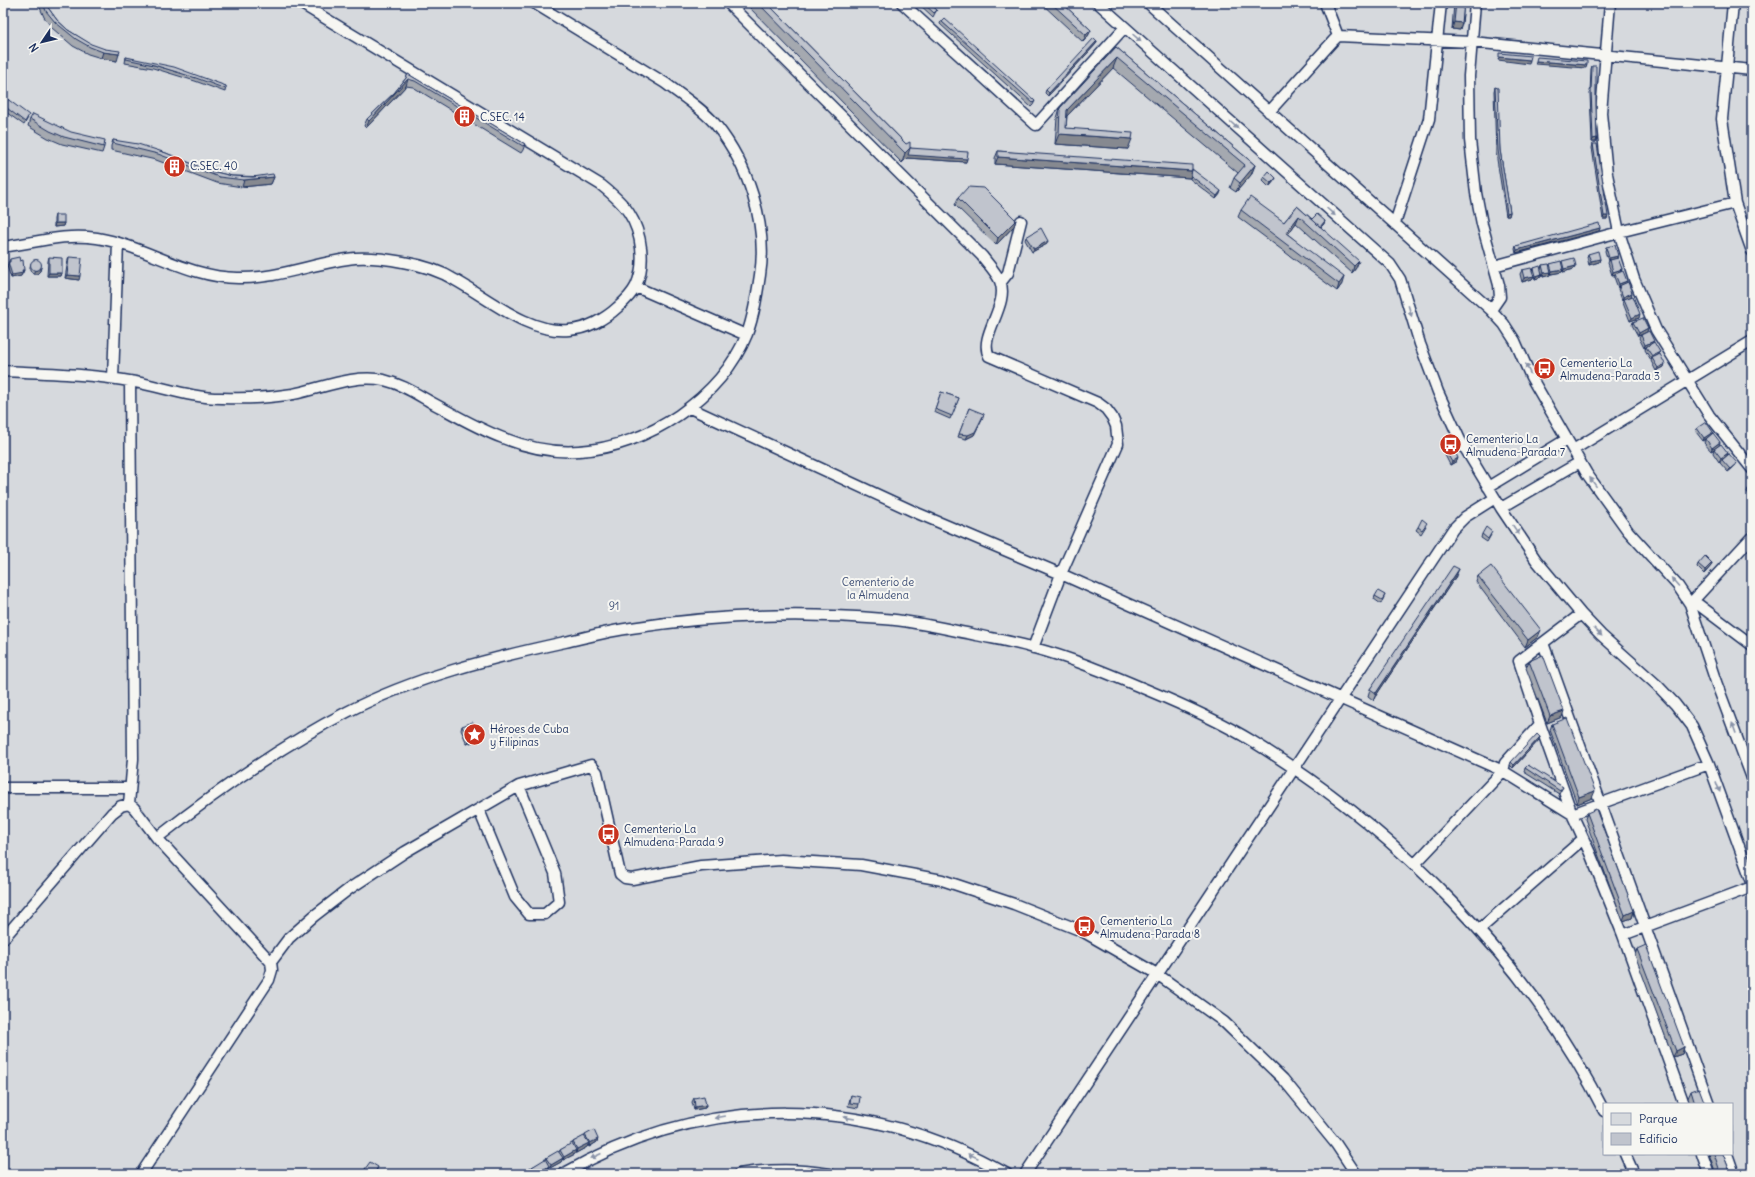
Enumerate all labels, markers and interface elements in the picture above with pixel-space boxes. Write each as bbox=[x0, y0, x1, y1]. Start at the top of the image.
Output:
north arrow bbox=[22, 22, 62, 62]
one-way arrow bbox=[1132, 34, 1143, 43]
text: N bbox=[26, 41, 42, 55]
building icon: C.SEC. 14 bbox=[452, 104, 478, 130]
place label: C.SEC. 14 bbox=[480, 110, 525, 124]
one-way arrow bbox=[1229, 120, 1239, 130]
building icon: C.SEC. 40 bbox=[161, 153, 187, 179]
place label: C.SEC. 40 bbox=[190, 159, 238, 173]
one-way arrow bbox=[1326, 207, 1336, 217]
one-way arrow bbox=[1407, 305, 1413, 317]
bus stop icon: Cementerio La Almudena-Parada 3 bbox=[1532, 356, 1558, 382]
place label: Cementerio La Almudena-Parada 3 bbox=[1560, 356, 1660, 383]
one-way arrow bbox=[1525, 364, 1531, 375]
bus stop icon: Cementerio La Almudena-Parada 7 bbox=[1438, 432, 1464, 458]
place label: Cementerio La Almudena-Parada 7 bbox=[1466, 432, 1566, 459]
one-way arrow bbox=[1589, 477, 1597, 487]
one-way arrow bbox=[1512, 525, 1520, 536]
park label: Cementerio de la Almudena bbox=[842, 575, 914, 602]
one-way arrow bbox=[1671, 578, 1680, 587]
park label: 91 bbox=[609, 599, 619, 613]
one-way arrow bbox=[1593, 627, 1602, 637]
place icon: Héroes de Cuba y Filipinas bbox=[461, 722, 487, 748]
place label: Héroes de Cuba y Filipinas bbox=[490, 722, 569, 749]
one-way arrow bbox=[1730, 722, 1736, 734]
one-way arrow bbox=[1715, 781, 1721, 793]
bus stop icon: Cementerio La Almudena-Parada 9 bbox=[595, 822, 621, 848]
place label: Cementerio La Almudena-Parada 9 bbox=[624, 822, 724, 849]
bus stop icon: Cementerio La Almudena-Parada 8 bbox=[1071, 914, 1097, 940]
place label: Cementerio La Almudena-Parada 8 bbox=[1100, 914, 1200, 941]
legend bbox=[1603, 1103, 1733, 1155]
text: Parque bbox=[1639, 1111, 1678, 1126]
one-way arrow bbox=[714, 1115, 726, 1121]
one-way arrow bbox=[843, 1115, 855, 1121]
text: Edificio bbox=[1639, 1131, 1678, 1146]
one-way arrow bbox=[591, 1153, 602, 1159]
one-way arrow bbox=[967, 1153, 978, 1159]

